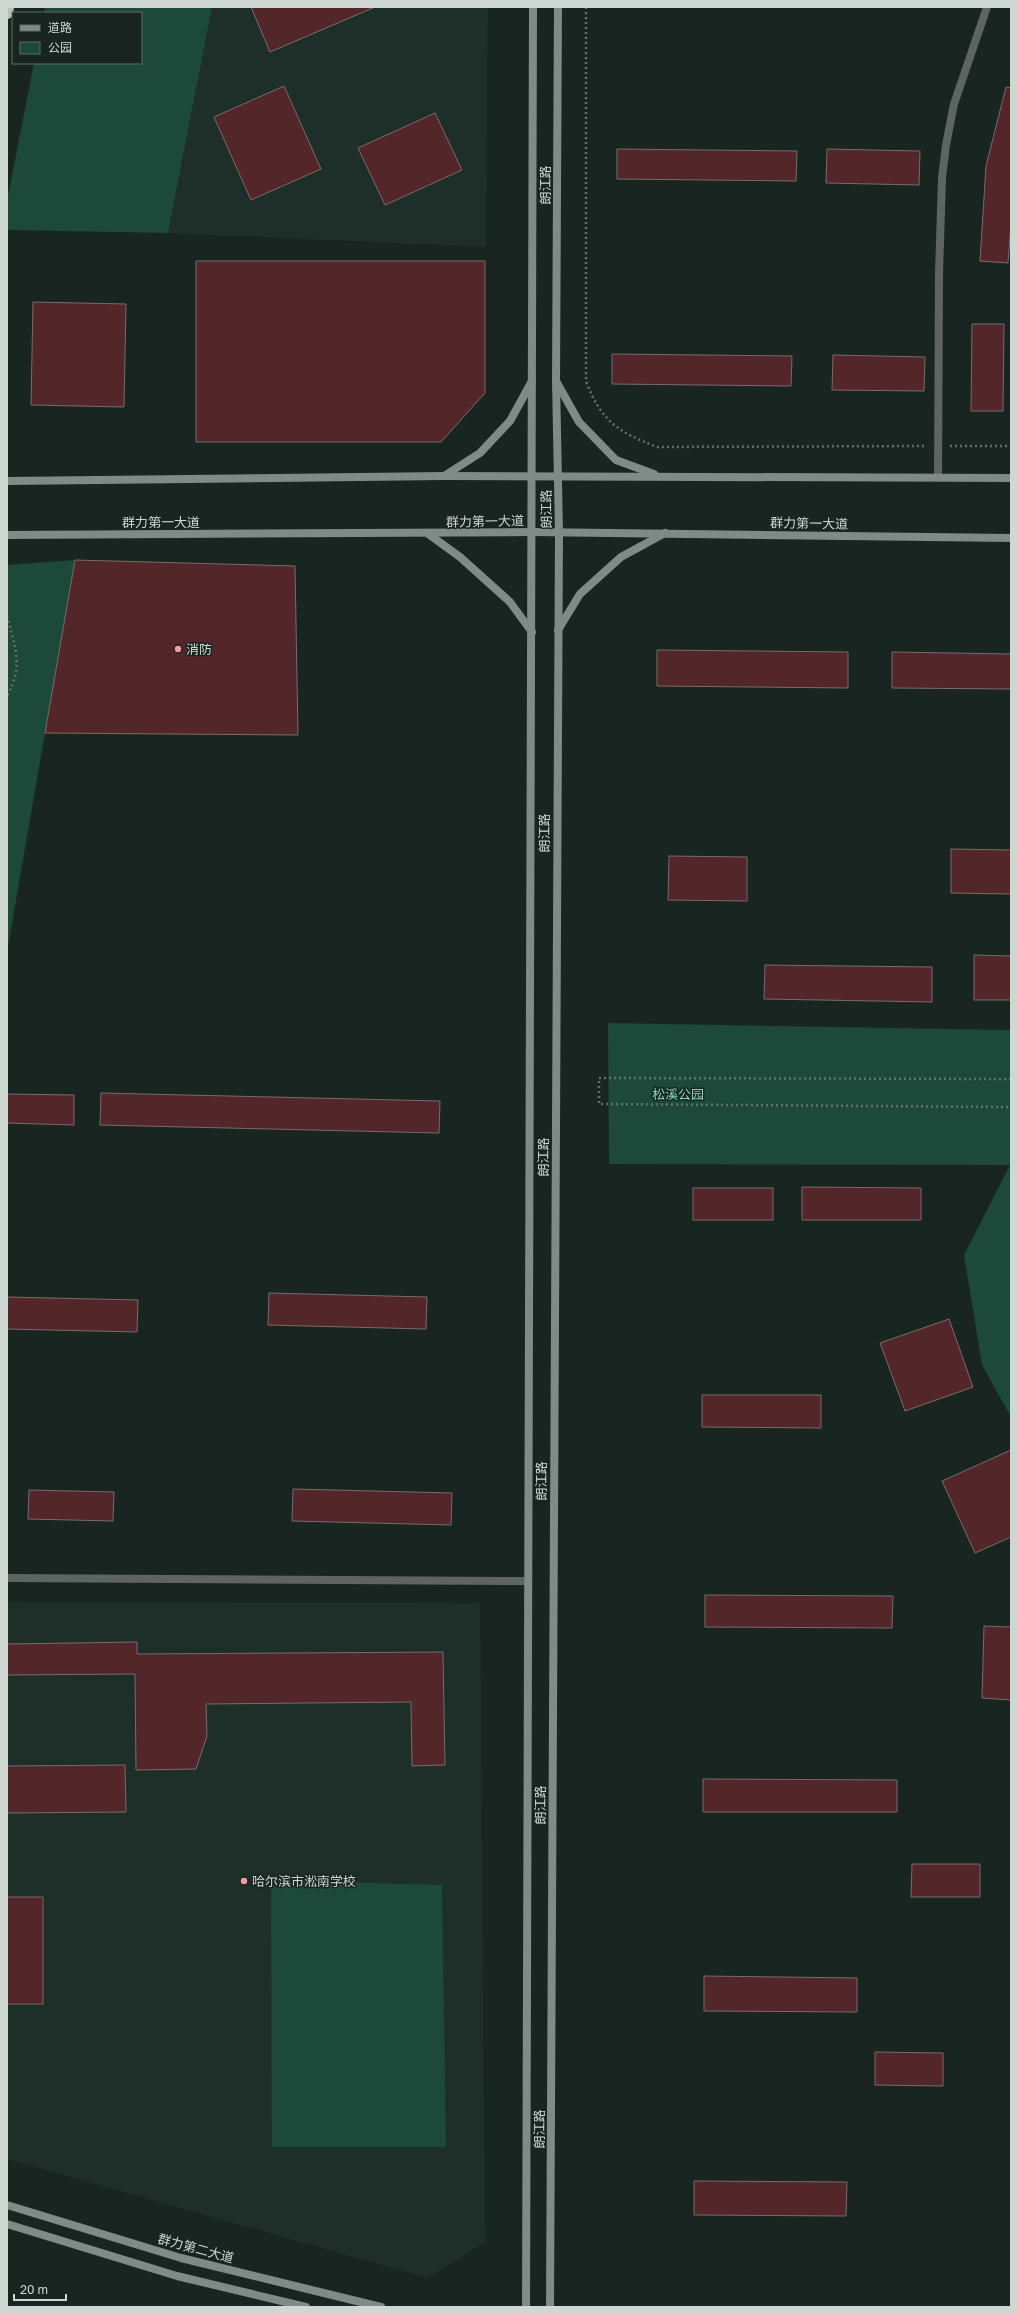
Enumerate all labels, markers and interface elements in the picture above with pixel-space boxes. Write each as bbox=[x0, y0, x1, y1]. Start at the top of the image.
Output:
legend bbox=[12, 12, 142, 64]
text: 道路 bbox=[48, 20, 72, 35]
text: 公园 bbox=[48, 40, 72, 55]
street label: 朗江路 bbox=[537, 165, 553, 205]
street label: 朗江路 bbox=[538, 489, 554, 529]
street label: 群力第一大道 bbox=[446, 512, 524, 530]
street label: 群力第一大道 bbox=[122, 514, 200, 530]
street label: 群力第一大道 bbox=[770, 514, 848, 532]
place label: 消防 bbox=[186, 641, 212, 657]
marker: 消防 bbox=[173, 644, 183, 654]
street label: 朗江路 bbox=[536, 813, 552, 853]
park label: 松溪公园 bbox=[652, 1086, 704, 1102]
street label: 朗江路 bbox=[535, 1137, 551, 1177]
street label: 朗江路 bbox=[533, 1461, 549, 1501]
street label: 朗江路 bbox=[532, 1785, 548, 1825]
place label: 哈尔滨市淞南学校 bbox=[252, 1873, 356, 1889]
marker: 哈尔滨市淞南学校 bbox=[239, 1876, 249, 1886]
street label: 朗江路 bbox=[531, 2109, 547, 2149]
street label: 群力第二大道 bbox=[156, 2230, 236, 2266]
scale bar bbox=[14, 2276, 66, 2302]
text: 20 m bbox=[20, 2282, 48, 2297]

